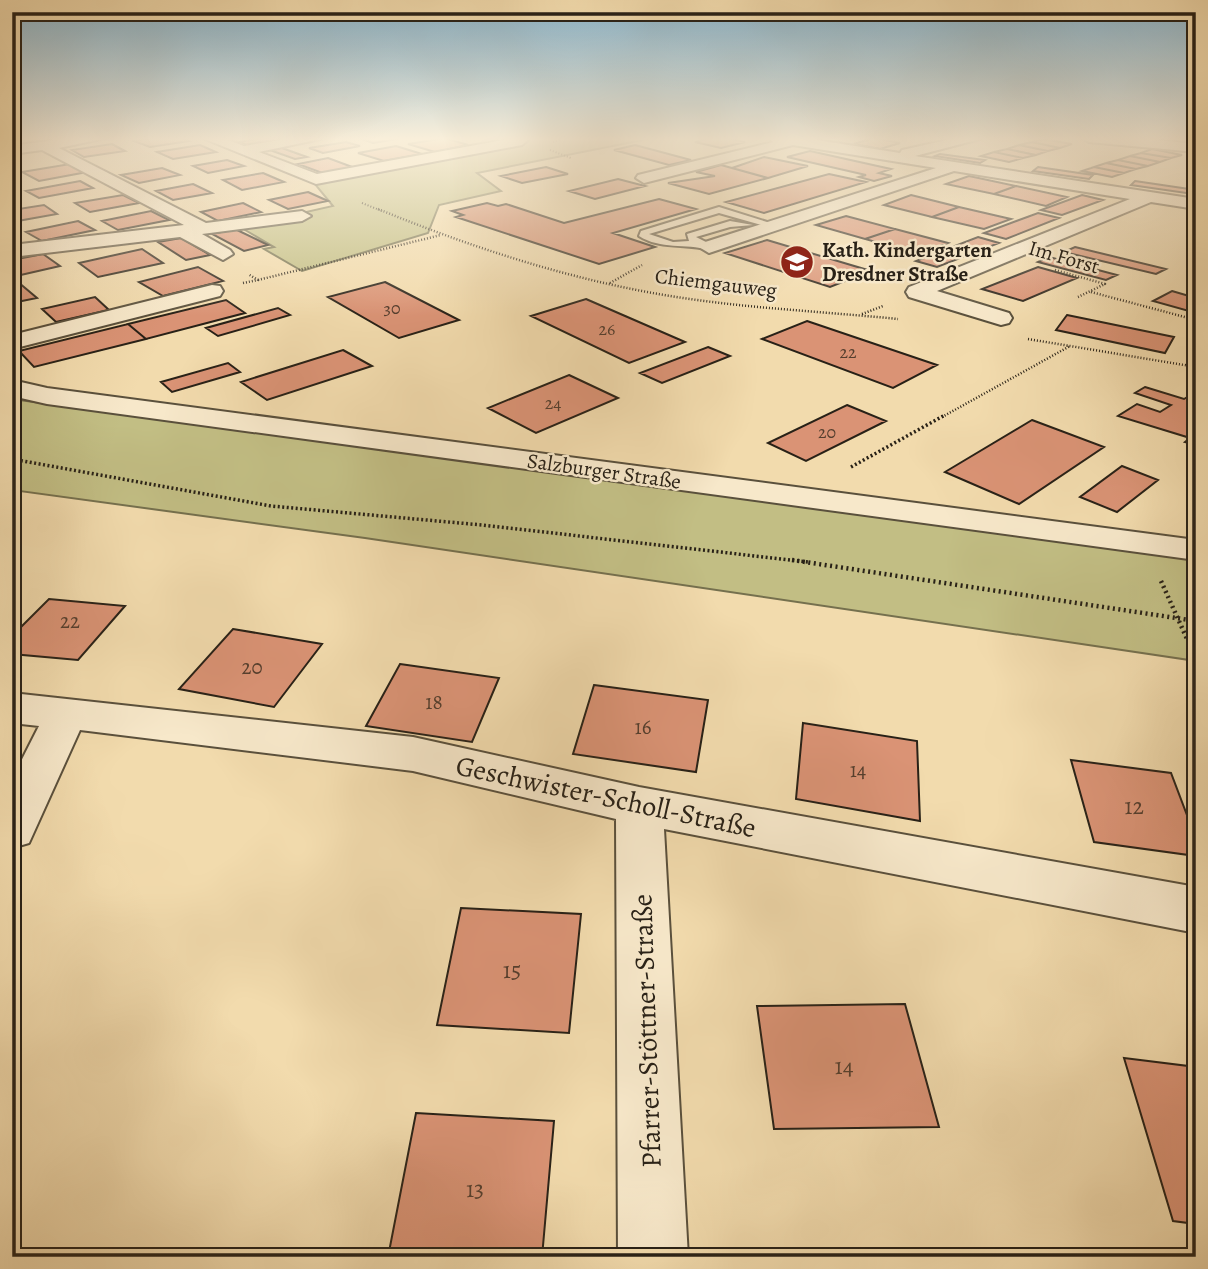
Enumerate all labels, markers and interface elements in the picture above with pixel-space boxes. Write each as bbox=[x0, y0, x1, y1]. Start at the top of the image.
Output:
street label: Im Forst bbox=[1025, 234, 1103, 280]
place label: Kath. Kindergarten Dresdner Straße bbox=[822, 236, 992, 288]
school or university icon: Kath. Kindergarten Dresdner Straße bbox=[778, 243, 816, 281]
street label: Chiemgauweg bbox=[653, 262, 779, 304]
house number: 30 bbox=[383, 296, 401, 320]
house number: 26 bbox=[599, 317, 615, 341]
house number: 22 bbox=[839, 340, 857, 364]
house number: 24 bbox=[545, 391, 561, 415]
house number: 20 bbox=[818, 420, 836, 444]
street label: Salzburger Straße bbox=[525, 446, 683, 496]
house number: 22 bbox=[60, 607, 80, 635]
house number: 20 bbox=[241, 653, 263, 681]
house number: 18 bbox=[425, 688, 443, 716]
house number: 16 bbox=[635, 713, 652, 741]
street label: Geschwister-Scholl-Straße bbox=[452, 747, 759, 847]
house number: 14 bbox=[850, 756, 866, 784]
house number: 12 bbox=[1124, 790, 1144, 822]
street label: Pfarrer-Stöttner-Straße bbox=[623, 893, 671, 1168]
house number: 15 bbox=[503, 954, 521, 986]
house number: 14 bbox=[834, 1050, 854, 1082]
house number: 13 bbox=[466, 1173, 484, 1205]

